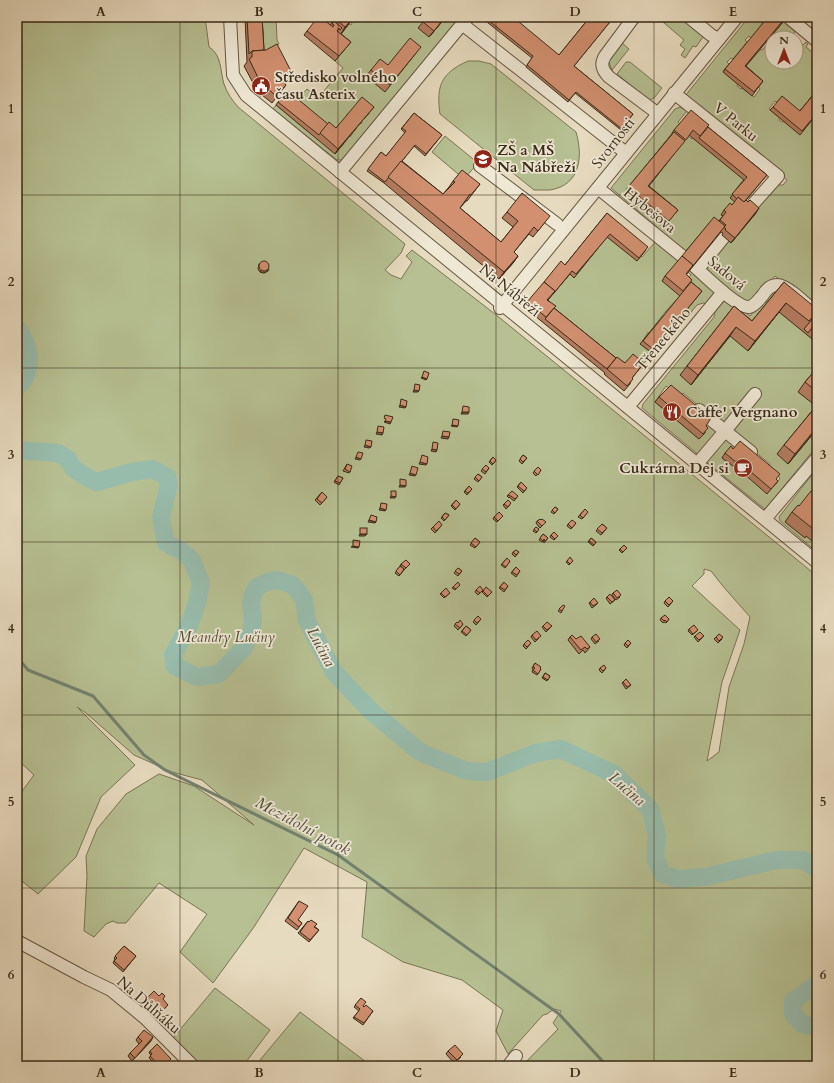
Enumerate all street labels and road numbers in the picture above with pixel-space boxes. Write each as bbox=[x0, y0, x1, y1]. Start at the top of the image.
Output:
street label: V Parku bbox=[709, 98, 763, 146]
street label: Svornosti bbox=[587, 113, 639, 173]
street label: Hybešova bbox=[619, 183, 681, 238]
street label: Sadová bbox=[704, 251, 751, 295]
street label: Na Nábřeží bbox=[475, 259, 545, 321]
street label: Třeneckého bbox=[631, 303, 695, 375]
street label: Na Důlňáku bbox=[113, 972, 185, 1038]

